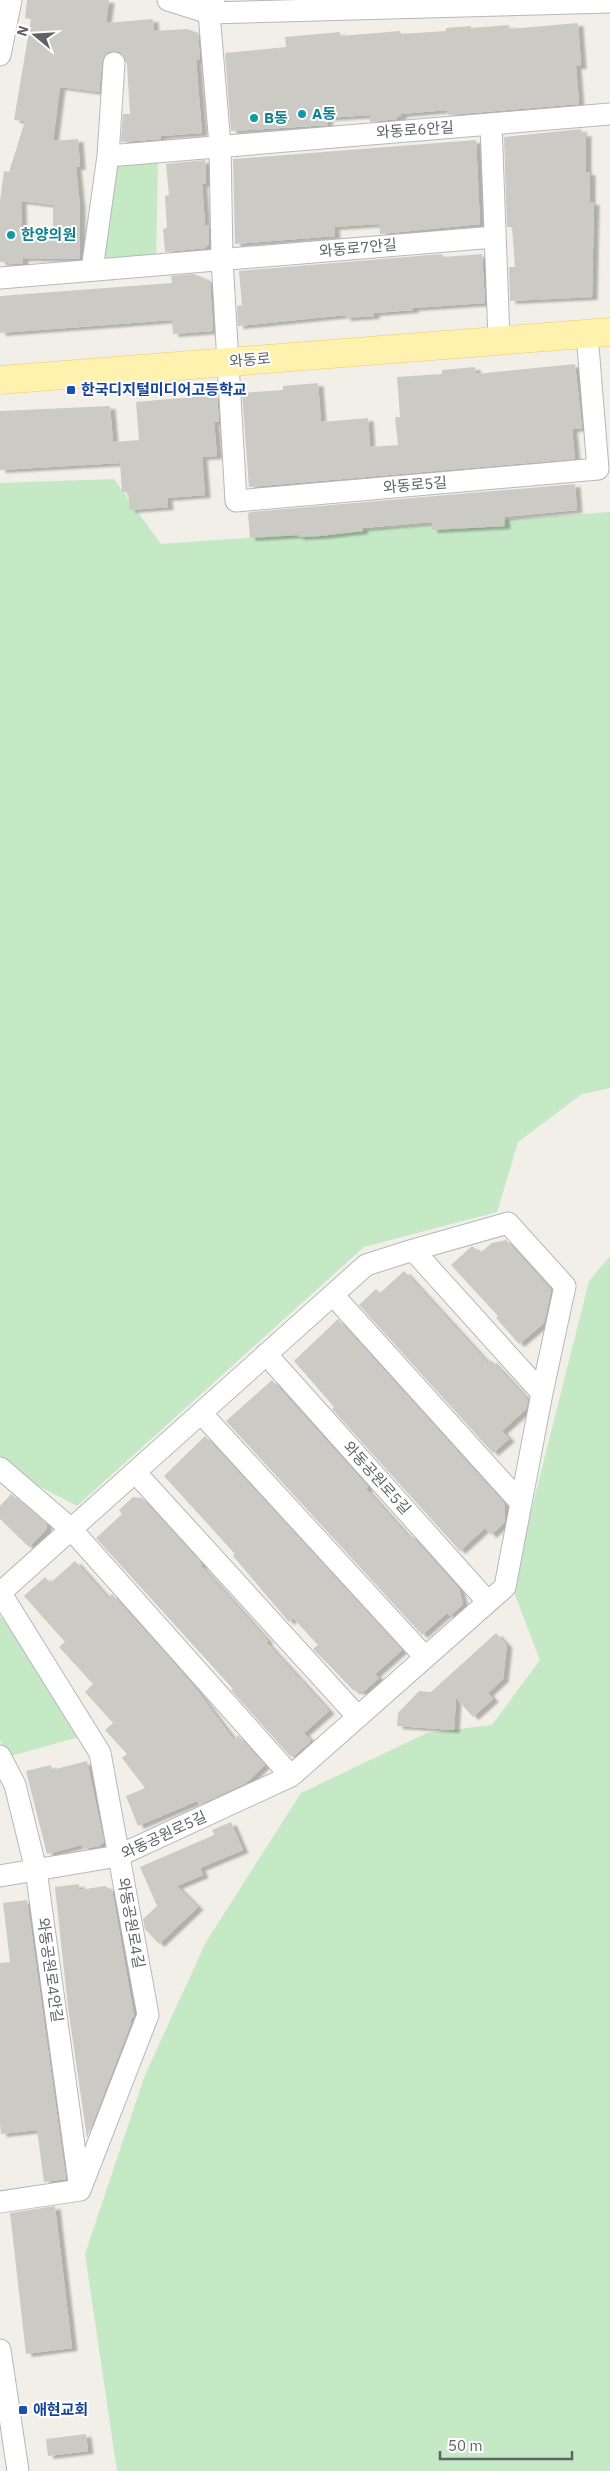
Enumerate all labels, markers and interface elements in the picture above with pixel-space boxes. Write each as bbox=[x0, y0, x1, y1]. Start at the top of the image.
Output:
north arrow bbox=[10, 10, 60, 60]
text: N bbox=[13, 23, 33, 39]
place label: A동 bbox=[312, 104, 336, 123]
place label: B동 bbox=[264, 108, 288, 127]
marker: A동 bbox=[296, 108, 308, 120]
marker: B동 bbox=[248, 112, 260, 124]
street label: 와동로6안길 bbox=[375, 117, 455, 142]
place label: 한양의원 bbox=[21, 225, 76, 244]
marker: 한양의원 bbox=[5, 229, 17, 241]
street label: 와동로7안길 bbox=[318, 235, 398, 260]
street label: 와동로 bbox=[229, 348, 271, 371]
place label: 한국디지털미디어고등학교 bbox=[81, 380, 247, 399]
marker: 한국디지털미디어고등학교 bbox=[65, 384, 77, 396]
street label: 와동로5길 bbox=[382, 472, 448, 497]
street label: 와동공원로5길 bbox=[340, 1437, 415, 1518]
street label: 와동공원로5길 bbox=[118, 1807, 209, 1863]
street label: 와동공원로4길 bbox=[114, 1876, 149, 1970]
street label: 와동공원로4안길 bbox=[34, 1916, 67, 2024]
place label: 애현교회 bbox=[33, 2400, 88, 2419]
marker: 애현교회 bbox=[17, 2404, 29, 2416]
scale bar bbox=[440, 2428, 572, 2460]
text: 50 m bbox=[448, 2436, 483, 2455]

